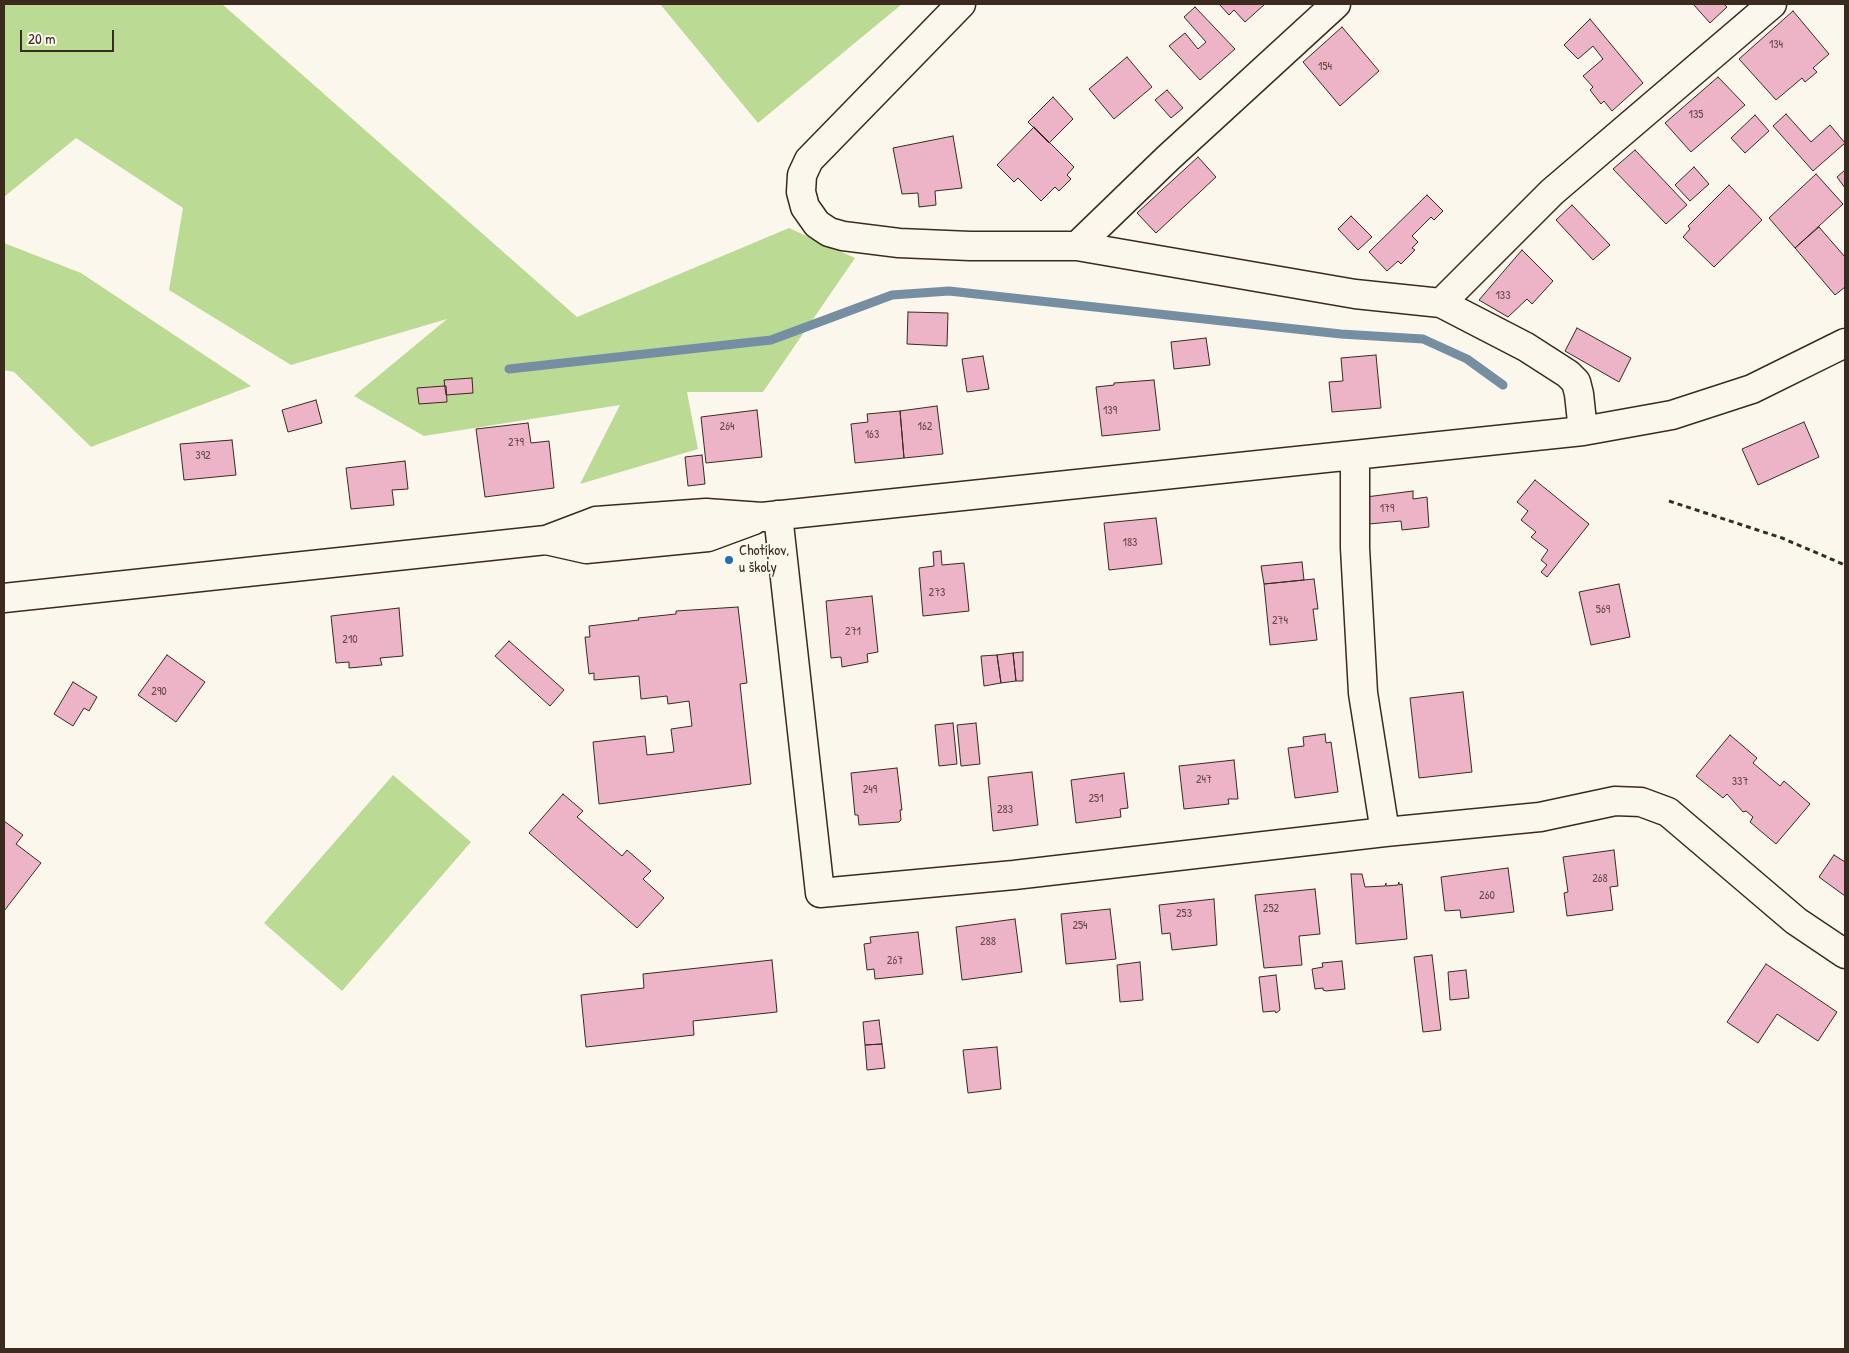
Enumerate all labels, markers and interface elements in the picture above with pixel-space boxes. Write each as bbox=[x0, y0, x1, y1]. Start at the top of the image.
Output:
scale bar bbox=[22, 20, 116, 52]
text: 20 m bbox=[28, 28, 55, 49]
house number: 134 bbox=[1769, 38, 1783, 52]
house number: 154 bbox=[1318, 60, 1332, 74]
house number: 135 bbox=[1689, 108, 1703, 122]
house number: 133 bbox=[1495, 289, 1511, 303]
house number: 139 bbox=[1103, 404, 1117, 418]
house number: 264 bbox=[720, 420, 734, 434]
house number: 162 bbox=[918, 420, 932, 434]
house number: 163 bbox=[865, 428, 879, 442]
house number: 279 bbox=[508, 436, 524, 450]
house number: 392 bbox=[195, 449, 211, 463]
house number: 179 bbox=[1380, 502, 1394, 516]
house number: 183 bbox=[1123, 536, 1137, 550]
place label: Chotíkov, u školy bbox=[739, 542, 789, 577]
marker: Chotíkov, u školy bbox=[723, 554, 735, 566]
house number: 273 bbox=[929, 586, 945, 600]
house number: 569 bbox=[1596, 603, 1610, 617]
house number: 274 bbox=[1272, 614, 1288, 628]
house number: 271 bbox=[845, 625, 861, 639]
house number: 210 bbox=[342, 633, 358, 647]
house number: 290 bbox=[151, 685, 167, 699]
house number: 247 bbox=[1196, 773, 1212, 787]
house number: 337 bbox=[1732, 775, 1748, 789]
house number: 249 bbox=[863, 783, 877, 797]
house number: 251 bbox=[1088, 792, 1104, 806]
house number: 283 bbox=[997, 803, 1013, 817]
house number: 268 bbox=[1592, 872, 1608, 886]
house number: 260 bbox=[1479, 889, 1495, 903]
house number: 252 bbox=[1263, 902, 1279, 916]
house number: 253 bbox=[1176, 907, 1192, 921]
house number: 254 bbox=[1072, 919, 1088, 933]
house number: 288 bbox=[980, 935, 996, 949]
house number: 267 bbox=[887, 954, 903, 968]

